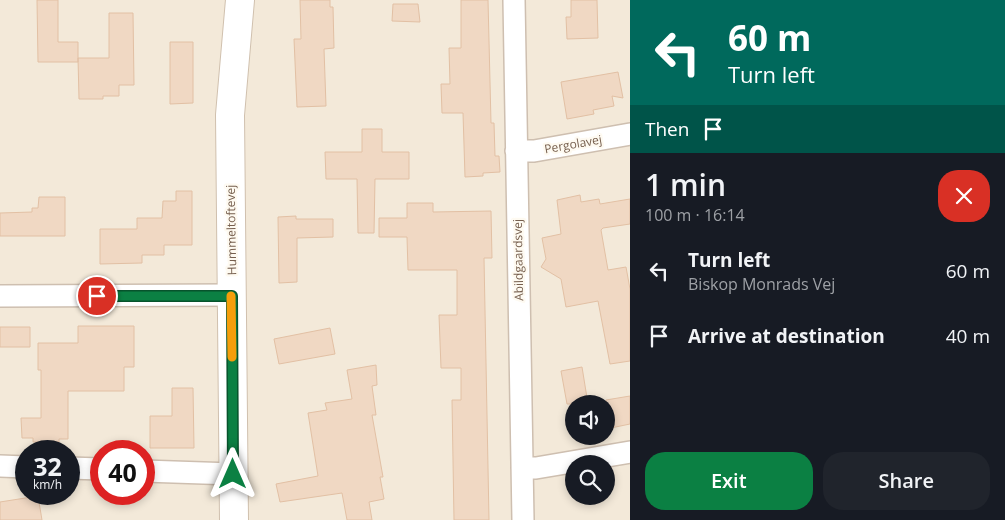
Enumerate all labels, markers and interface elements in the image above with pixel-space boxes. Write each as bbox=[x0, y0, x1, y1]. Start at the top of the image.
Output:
text: 60 m bbox=[728, 14, 811, 61]
icon: left bbox=[645, 20, 710, 85]
text: Turn left bbox=[728, 59, 815, 89]
icon: arrive bbox=[699, 115, 727, 143]
text: Then bbox=[645, 116, 689, 142]
street label: Pergolavej bbox=[543, 131, 603, 157]
text: 1 min bbox=[645, 164, 726, 205]
button: close bbox=[938, 170, 990, 222]
street label: Hummeltoftevej bbox=[222, 185, 240, 275]
text: 100 m · 16:14 bbox=[645, 204, 745, 226]
street label: Abildgaardsvej bbox=[509, 219, 527, 301]
text: Turn left bbox=[688, 247, 770, 273]
icon: left bbox=[645, 257, 673, 285]
text: 60 m bbox=[946, 258, 990, 284]
text: Biskop Monrads Vej bbox=[688, 273, 835, 295]
pin bbox=[76, 275, 118, 317]
icon: arrive bbox=[83, 282, 111, 310]
icon: arrive bbox=[645, 322, 673, 350]
text: Arrive at destination bbox=[688, 323, 885, 349]
text: 40 m bbox=[946, 323, 990, 349]
map controls bbox=[565, 395, 615, 505]
button: sound bbox=[565, 395, 615, 445]
speed limit sign: 40 bbox=[90, 440, 155, 505]
position arrow bbox=[206, 447, 258, 499]
text: 32 bbox=[33, 449, 62, 483]
button: Exit bbox=[645, 452, 813, 510]
button: Share bbox=[823, 452, 990, 510]
button: search bbox=[565, 455, 615, 505]
text: km/h bbox=[33, 476, 62, 493]

